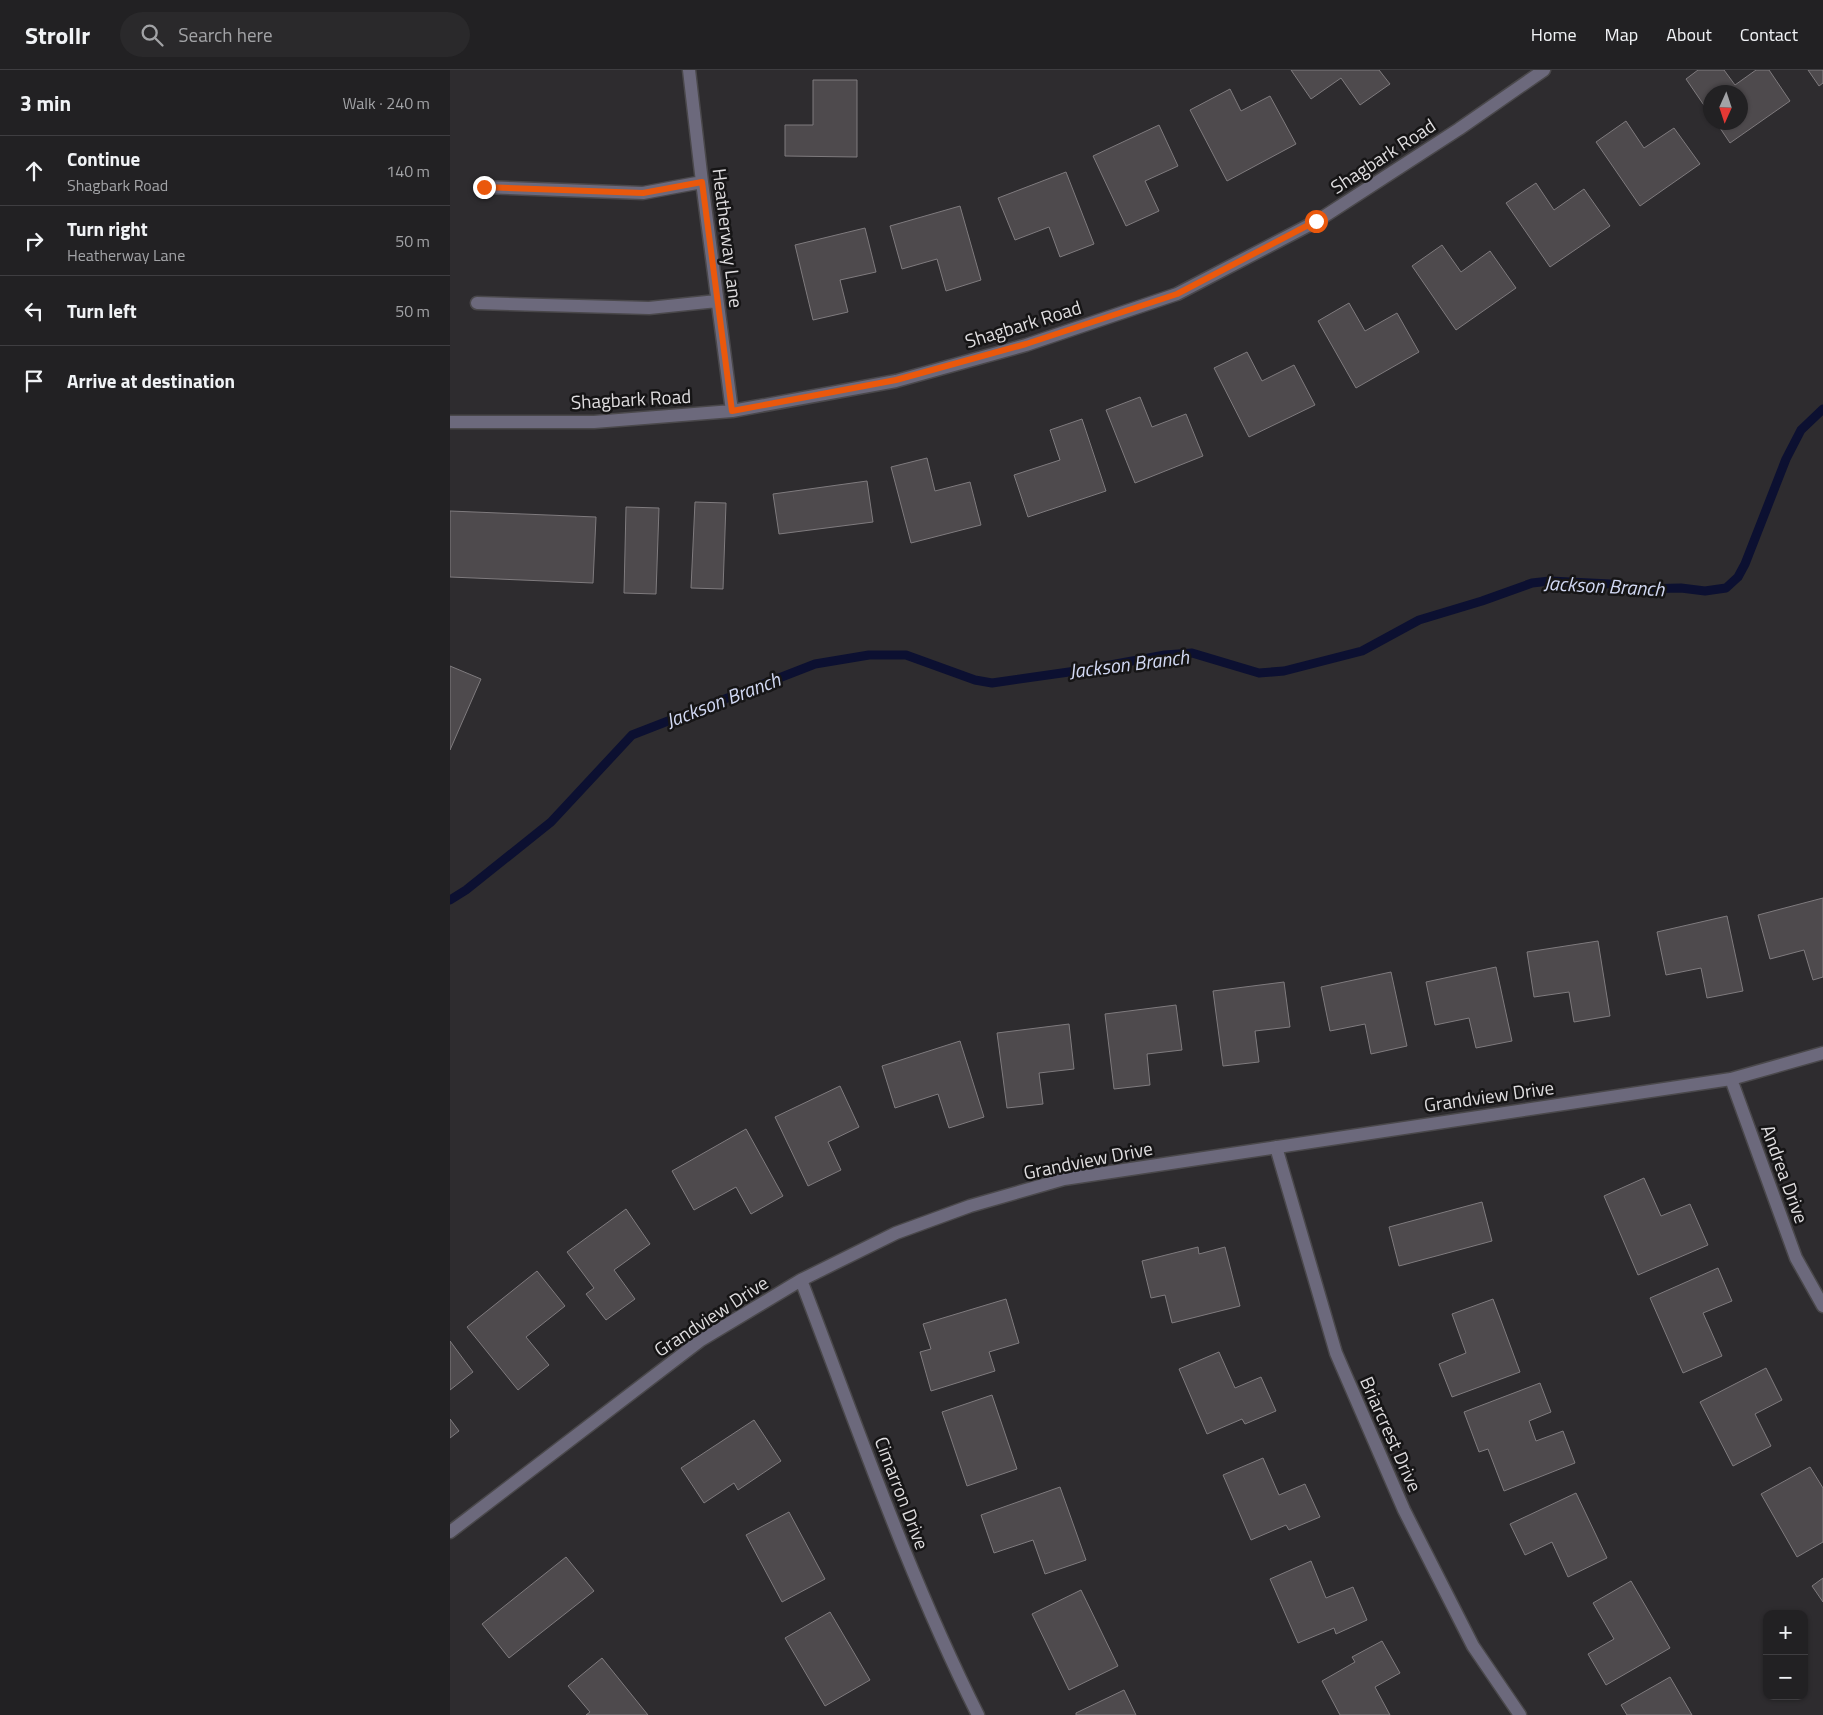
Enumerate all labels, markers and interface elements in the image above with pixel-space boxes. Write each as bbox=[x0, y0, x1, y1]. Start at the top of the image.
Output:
search box bbox=[120, 12, 470, 57]
text: Strollr bbox=[25, 17, 90, 53]
text: Search here bbox=[178, 20, 273, 49]
icon: search bbox=[138, 21, 166, 49]
text: Home bbox=[1531, 21, 1577, 48]
text: Map bbox=[1605, 21, 1638, 48]
text: About bbox=[1666, 21, 1712, 48]
text: Contact bbox=[1740, 21, 1798, 48]
north arrow bbox=[1703, 85, 1748, 130]
text: 3 min bbox=[20, 87, 71, 119]
text: Walk · 240 m bbox=[342, 91, 430, 115]
street label: Shagbark Road bbox=[1324, 111, 1441, 201]
text: Continue bbox=[67, 144, 140, 173]
icon: ahead bbox=[20, 157, 48, 185]
text: 140 m bbox=[386, 159, 430, 183]
street label: Heatherway Lane bbox=[706, 166, 751, 309]
text: Shagbark Road bbox=[67, 173, 168, 197]
route end bbox=[473, 176, 496, 199]
route start bbox=[1305, 210, 1328, 233]
text: Turn right bbox=[67, 214, 148, 243]
icon: right bbox=[20, 227, 48, 255]
text: 50 m bbox=[395, 229, 430, 253]
text: Heatherway Lane bbox=[67, 243, 185, 267]
street label: Shagbark Road bbox=[961, 292, 1085, 355]
text: Turn left bbox=[67, 296, 137, 325]
icon: left bbox=[20, 297, 48, 325]
text: 50 m bbox=[395, 299, 430, 323]
text: Arrive at destination bbox=[67, 366, 235, 395]
icon: arrive bbox=[20, 367, 48, 395]
street label: Shagbark Road bbox=[570, 381, 692, 416]
water label: Jackson Branch bbox=[1543, 567, 1666, 604]
water label: Jackson Branch bbox=[1067, 641, 1192, 686]
water label: Jackson Branch bbox=[661, 663, 786, 736]
street label: Grandview Drive bbox=[1422, 1072, 1556, 1119]
street label: Andrea Drive bbox=[1754, 1121, 1817, 1227]
street label: Grandview Drive bbox=[1021, 1133, 1155, 1186]
street label: Grandview Drive bbox=[648, 1268, 774, 1363]
street label: Briarcrest Drive bbox=[1353, 1371, 1430, 1496]
street label: Cimarron Drive bbox=[868, 1432, 937, 1553]
map controls bbox=[1763, 1610, 1808, 1700]
button: + bbox=[1763, 1610, 1808, 1655]
button: − bbox=[1763, 1655, 1808, 1700]

